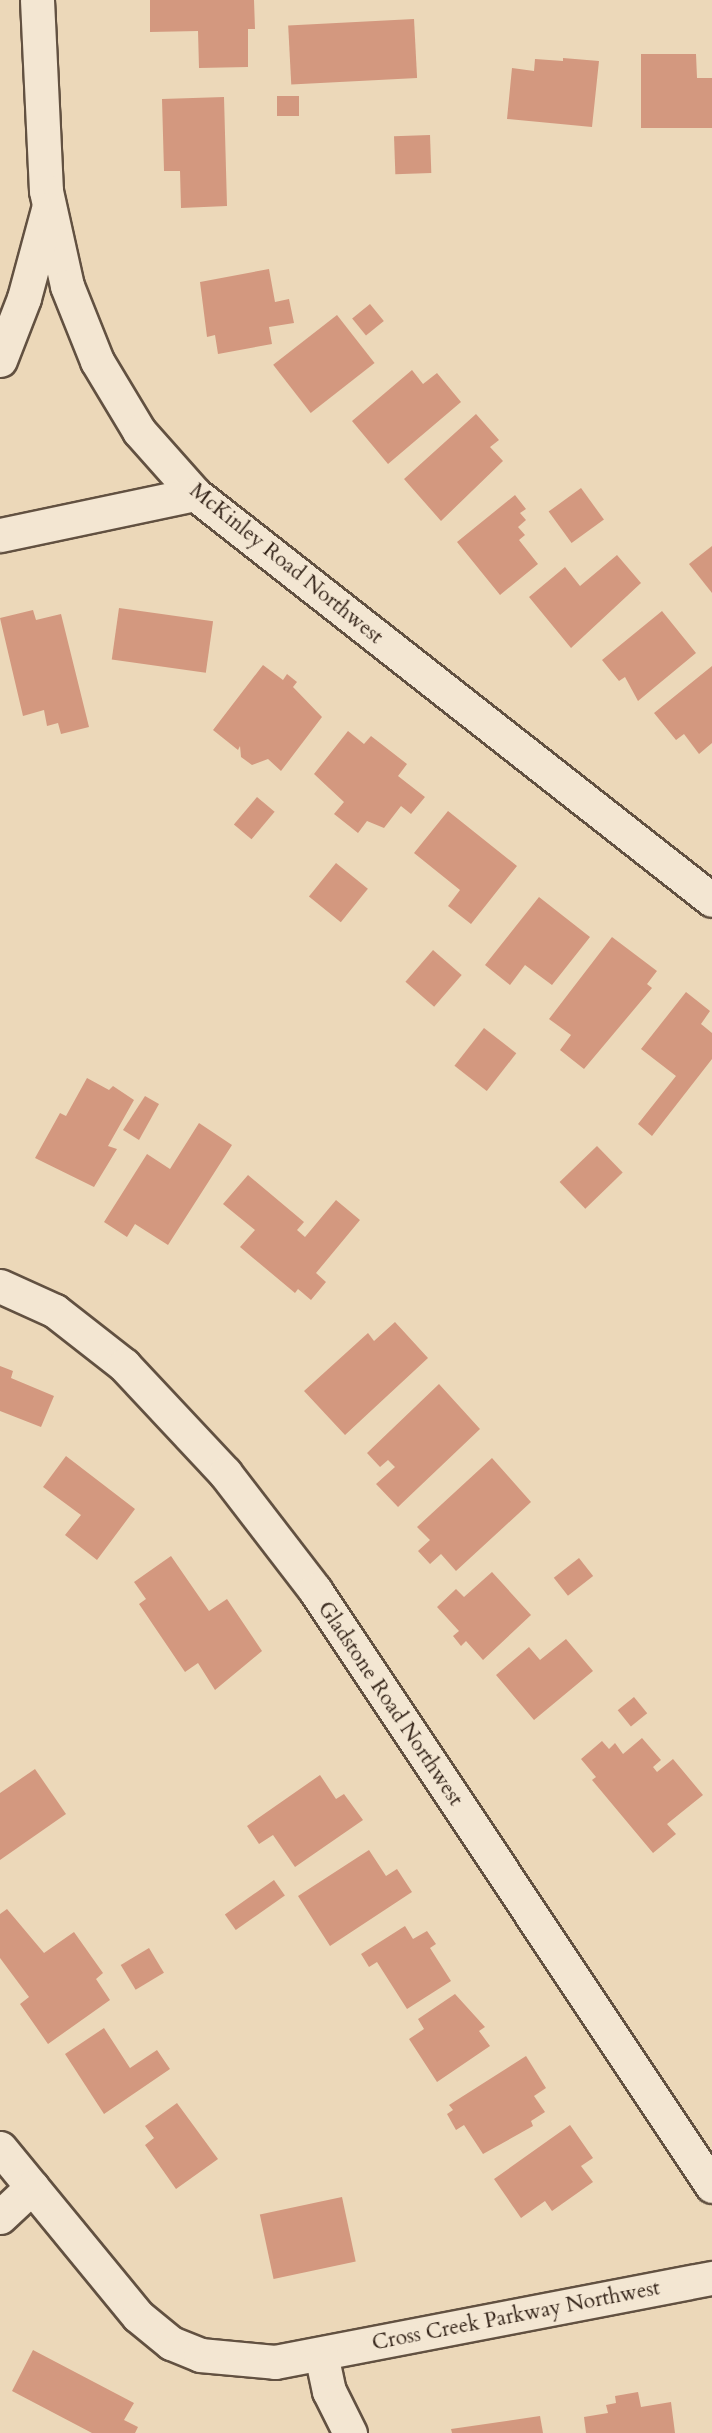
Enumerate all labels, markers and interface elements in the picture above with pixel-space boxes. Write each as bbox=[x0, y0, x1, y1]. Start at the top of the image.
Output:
street label: McKinley Road Northwest bbox=[184, 478, 388, 650]
street label: Gladstone Road Northwest bbox=[312, 1597, 468, 1811]
street label: Cross Creek Parkway Northwest bbox=[370, 2276, 662, 2356]

